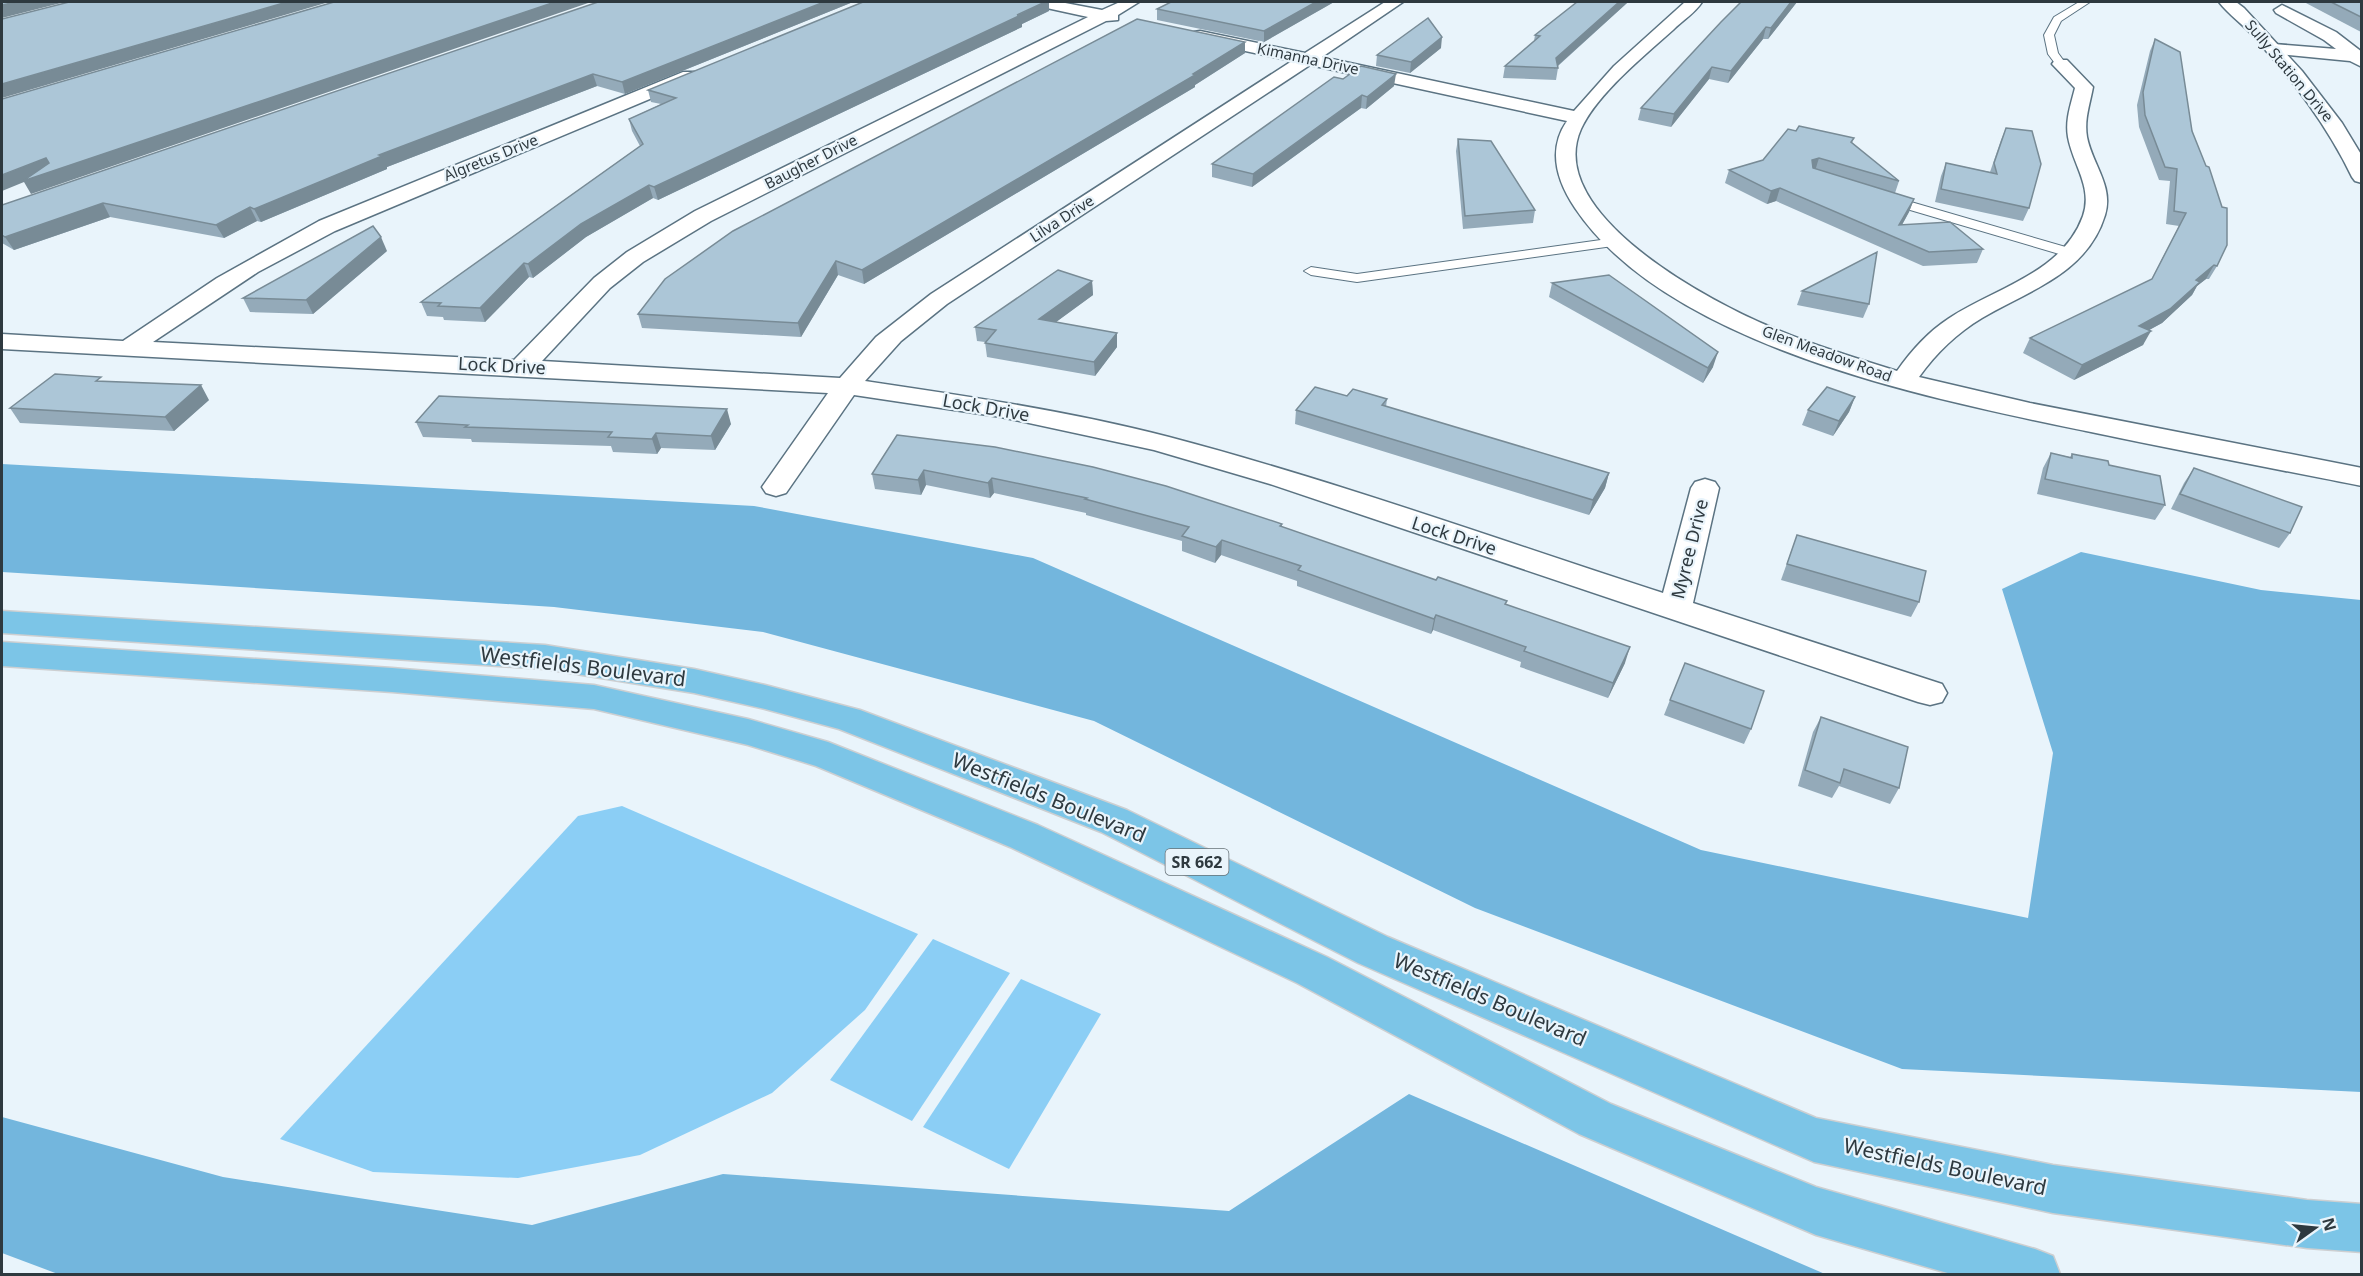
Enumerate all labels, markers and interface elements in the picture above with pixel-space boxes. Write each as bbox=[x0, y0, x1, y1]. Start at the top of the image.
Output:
street label: Sully Station Drive bbox=[2241, 15, 2338, 126]
street label: Kimanna Drive bbox=[1255, 37, 1361, 79]
street label: Algretus Drive bbox=[441, 129, 541, 185]
street label: Baugher Drive bbox=[761, 129, 860, 193]
street label: Lilva Drive bbox=[1026, 190, 1097, 246]
street label: Glen Meadow Road bbox=[1760, 320, 1895, 386]
street label: Lock Drive bbox=[458, 351, 547, 379]
street label: Lock Drive bbox=[941, 388, 1031, 426]
street label: Myree Drive bbox=[1665, 496, 1713, 601]
street label: Lock Drive bbox=[1409, 510, 1500, 560]
street label: Westfields Boulevard bbox=[479, 640, 687, 693]
street label: Westfields Boulevard bbox=[948, 745, 1150, 849]
road number: SR 662 bbox=[1166, 849, 1228, 875]
street label: Westfields Boulevard bbox=[1390, 946, 1591, 1052]
street label: Westfields Boulevard bbox=[1841, 1131, 2049, 1201]
north arrow bbox=[2285, 1198, 2345, 1258]
text: N bbox=[2317, 1215, 2342, 1233]

